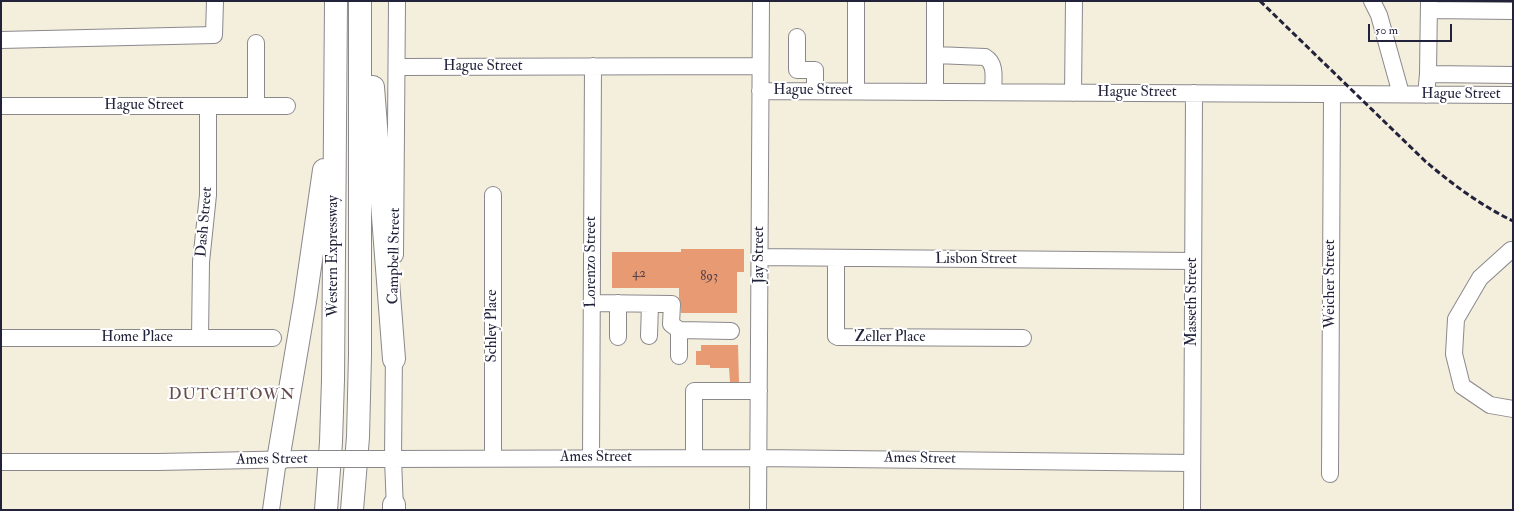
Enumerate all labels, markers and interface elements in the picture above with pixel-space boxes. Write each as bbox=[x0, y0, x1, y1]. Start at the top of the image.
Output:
scale bar bbox=[1370, 16, 1454, 42]
text: 50 m bbox=[1375, 23, 1398, 38]
street label: Hague Street bbox=[443, 58, 523, 76]
street label: Hague Street bbox=[773, 82, 853, 100]
street label: Hague Street bbox=[1097, 84, 1177, 102]
street label: Hague Street bbox=[1421, 86, 1501, 104]
street label: Hague Street bbox=[104, 97, 184, 115]
street label: Dash Street bbox=[193, 186, 217, 258]
street label: Western Expressway bbox=[325, 195, 343, 317]
street label: Campbell Street bbox=[385, 207, 405, 305]
street label: Lorenzo Street bbox=[583, 216, 601, 308]
street label: Jay Street bbox=[751, 226, 769, 284]
street label: Weicher Street bbox=[1322, 239, 1340, 329]
street label: Lisbon Street bbox=[935, 251, 1017, 269]
street label: Masseth Street bbox=[1184, 257, 1202, 347]
house number: 42 bbox=[632, 266, 646, 282]
house number: 893 bbox=[700, 269, 718, 285]
street label: Schley Place bbox=[484, 289, 502, 363]
street label: Home Place bbox=[101, 329, 173, 347]
street label: Zeller Place bbox=[854, 329, 926, 347]
district label: DUTCHTOWN bbox=[168, 386, 296, 406]
street label: Ames Street bbox=[560, 449, 632, 467]
street label: Ames Street bbox=[884, 449, 956, 469]
street label: Ames Street bbox=[236, 450, 308, 470]

